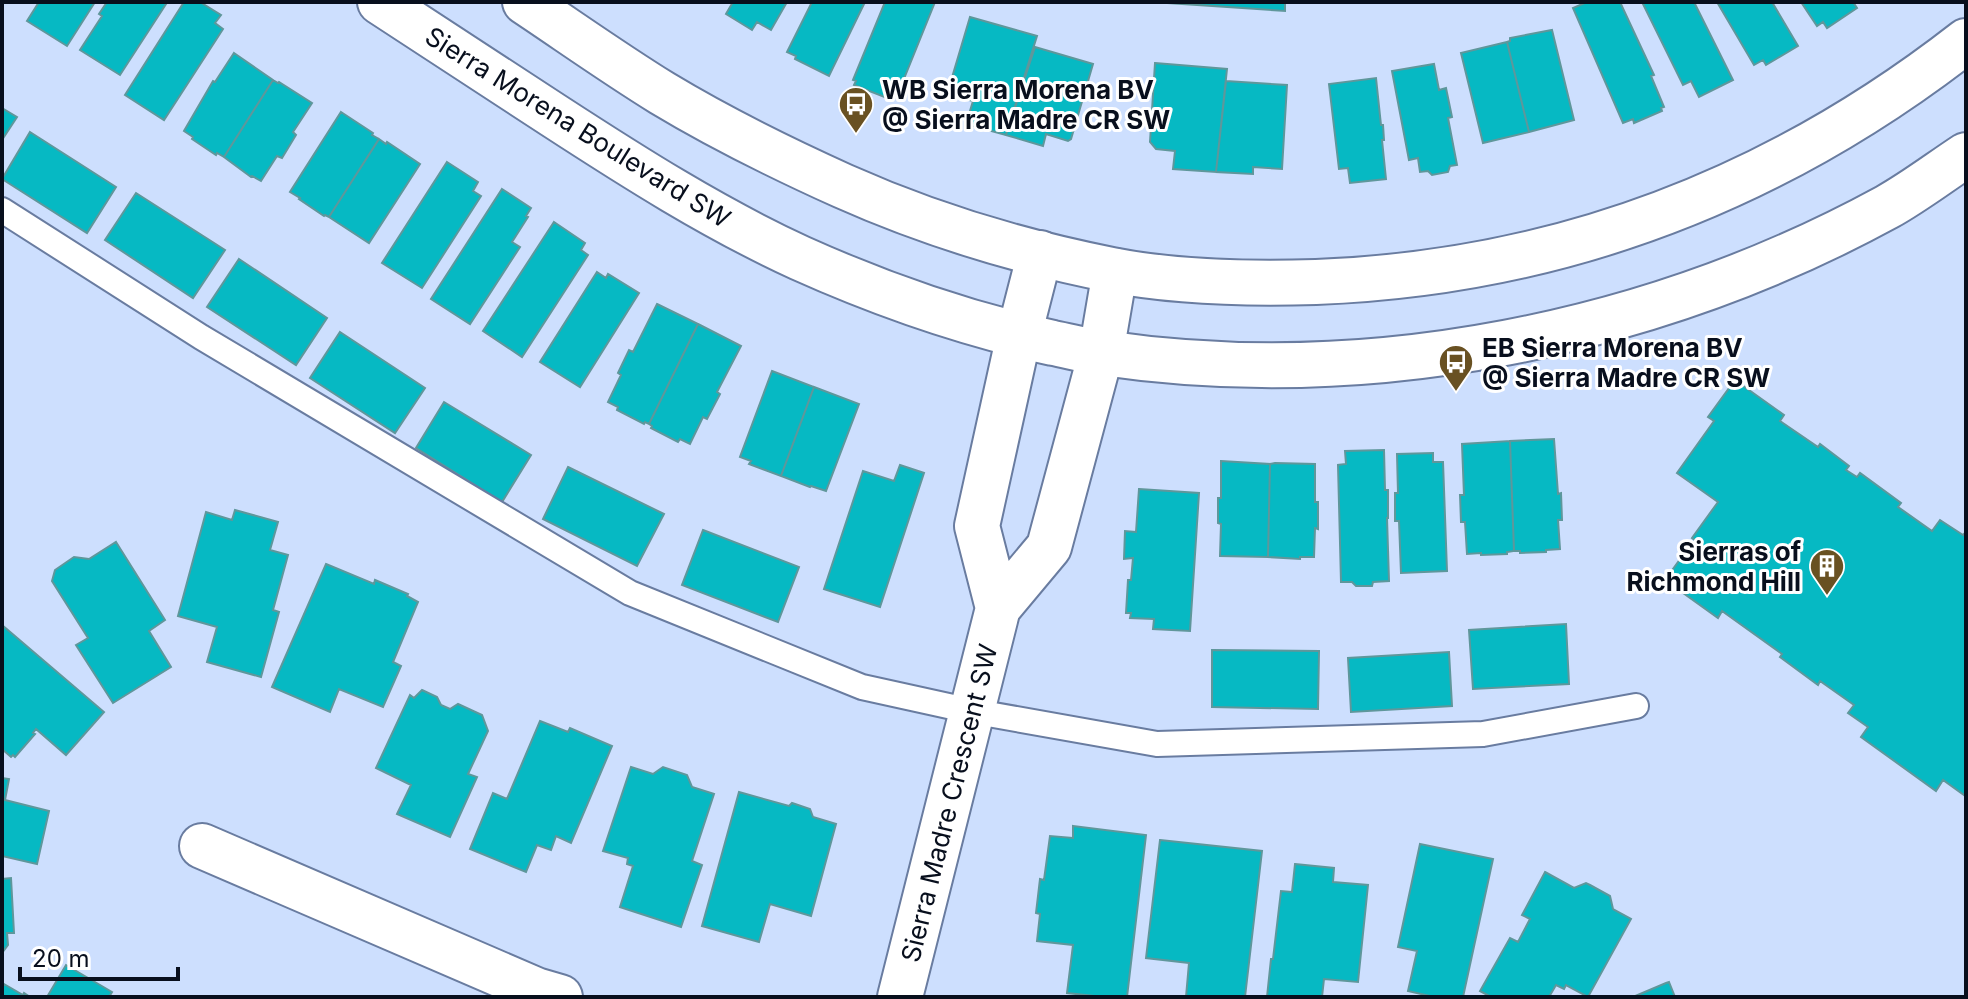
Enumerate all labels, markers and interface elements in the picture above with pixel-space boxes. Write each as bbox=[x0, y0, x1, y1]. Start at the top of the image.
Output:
street label: Sierra Morena Boulevard SW bbox=[420, 20, 736, 234]
place label: WB Sierra Morena BV @ Sierra Madre CR SW bbox=[882, 74, 1170, 135]
bus stop icon: WB Sierra Morena BV @ Sierra Madre CR SW bbox=[837, 85, 875, 135]
place label: EB Sierra Morena BV @ Sierra Madre CR SW bbox=[1482, 332, 1770, 393]
bus stop icon: EB Sierra Morena BV @ Sierra Madre CR SW bbox=[1437, 343, 1475, 393]
place label: Sierras of Richmond Hill bbox=[1626, 536, 1802, 597]
building icon: Sierras of Richmond Hill bbox=[1808, 547, 1846, 597]
street label: Sierra Madre Crescent SW bbox=[894, 641, 1004, 965]
scale bar bbox=[20, 931, 178, 981]
text: 20 m bbox=[32, 944, 90, 973]

